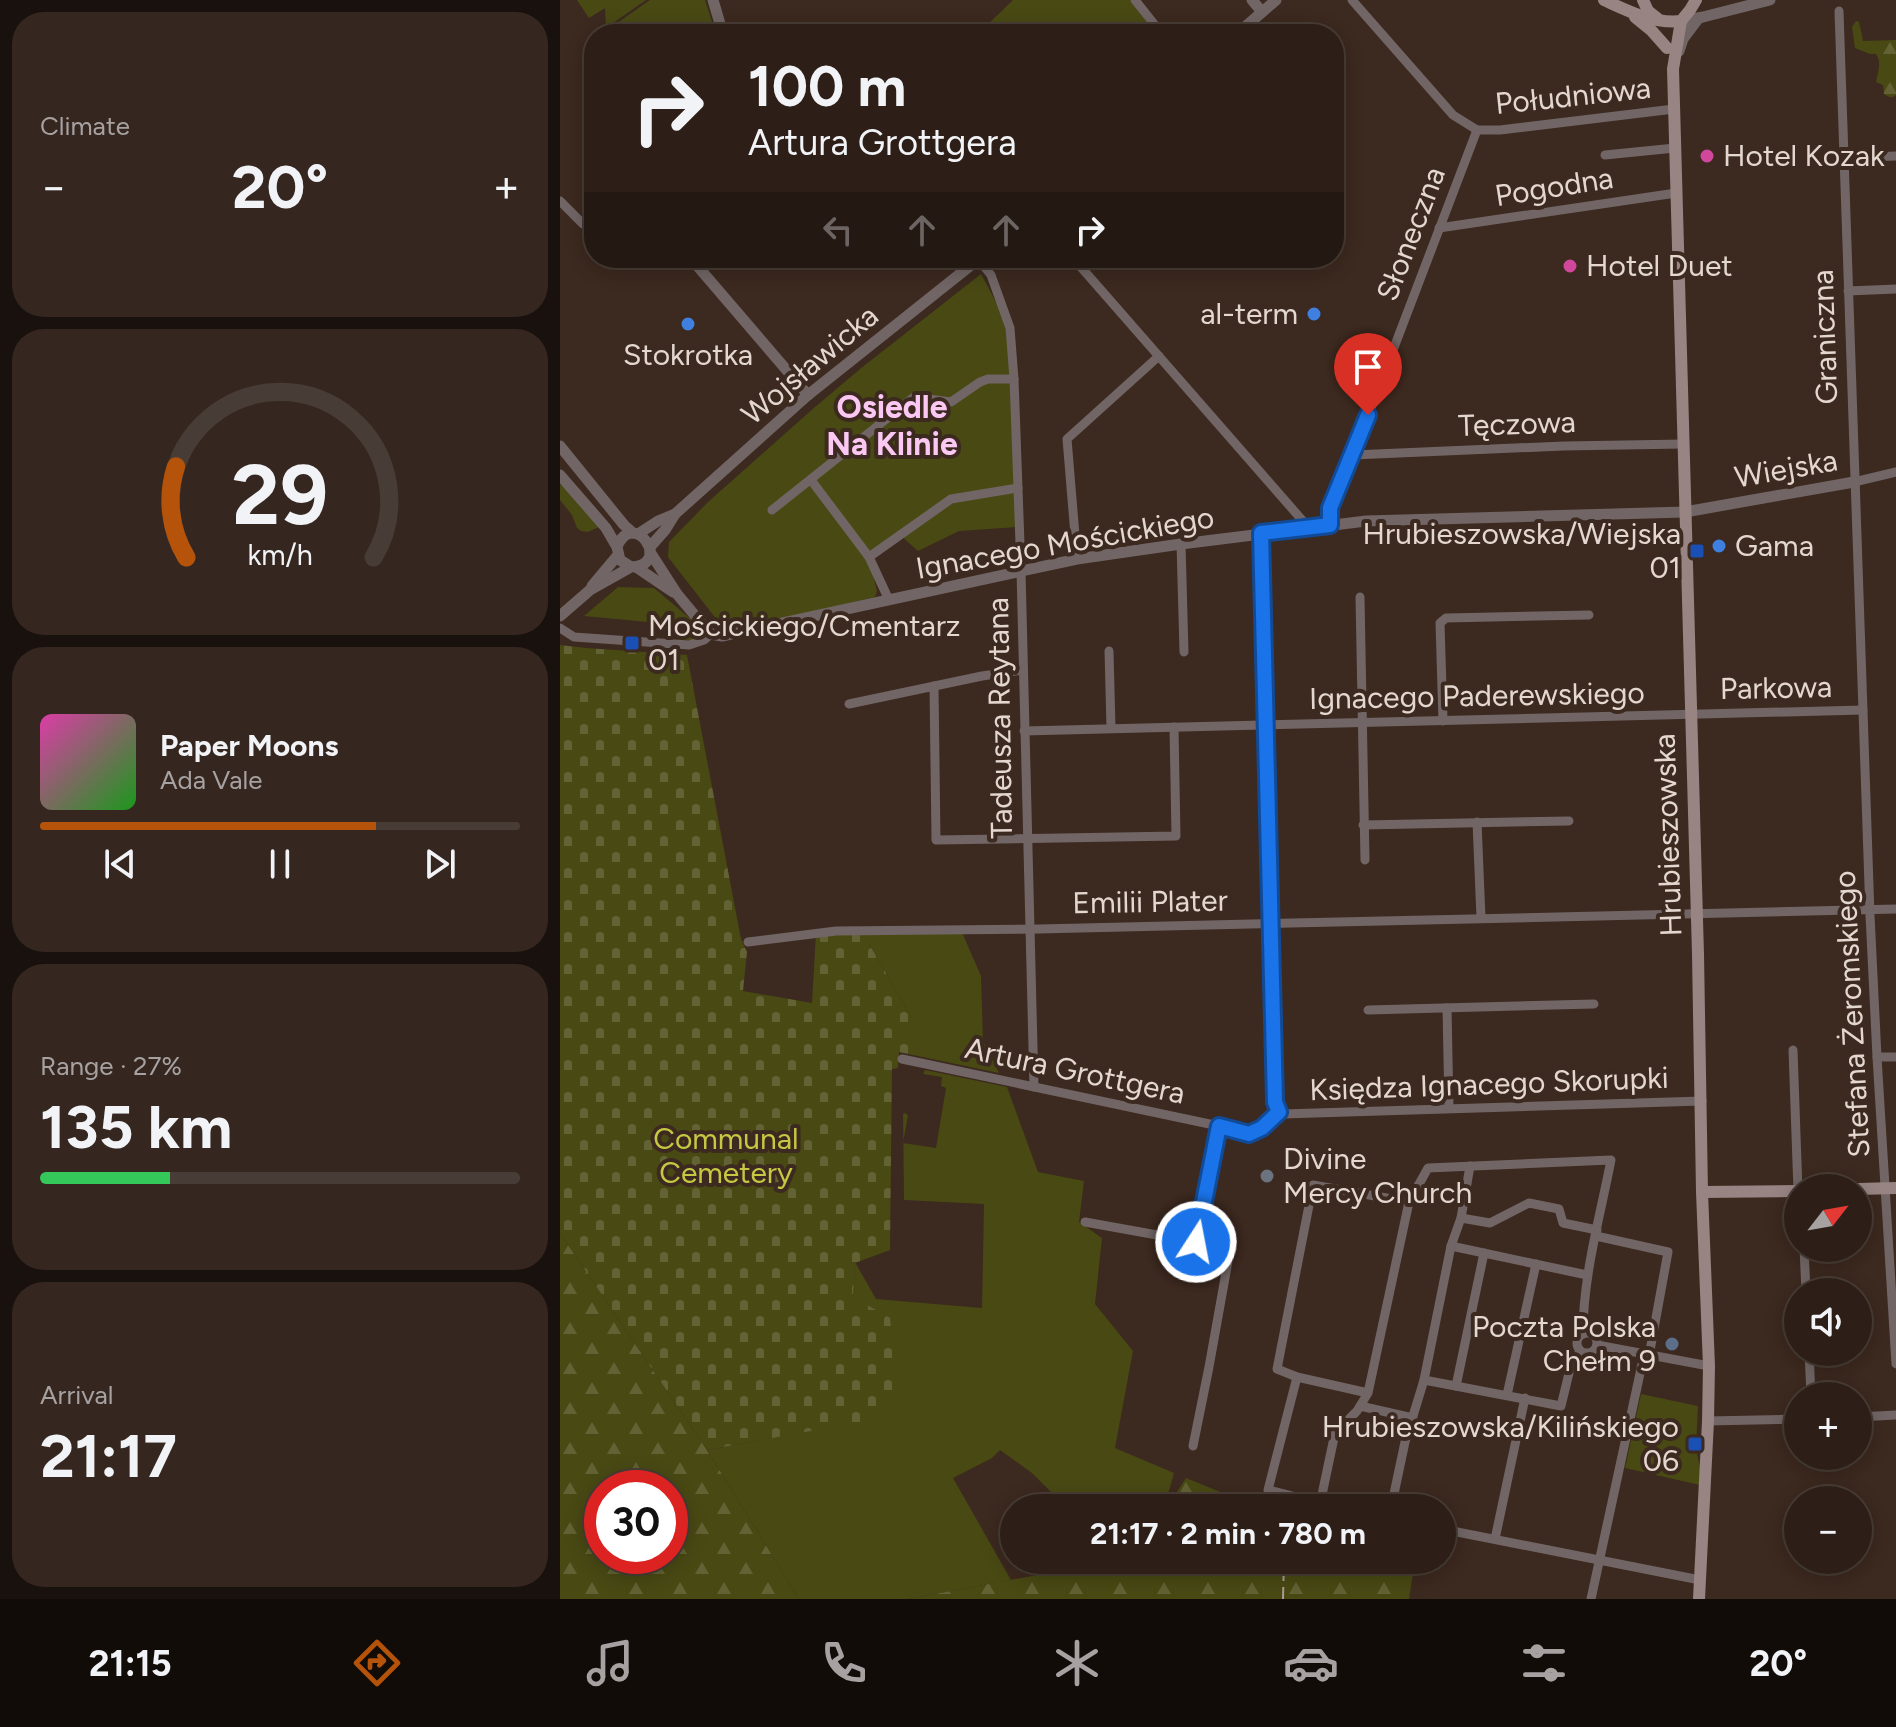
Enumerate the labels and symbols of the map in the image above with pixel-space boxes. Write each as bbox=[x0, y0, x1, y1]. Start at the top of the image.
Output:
street label: Południowa bbox=[1493, 69, 1653, 122]
place label: Hotel Kozak bbox=[1723, 137, 1885, 174]
marker: Hotel Kozak bbox=[1698, 147, 1716, 165]
street label: Pogodna bbox=[1492, 159, 1616, 214]
street label: Słoneczna bbox=[1368, 162, 1453, 306]
place label: Hotel Duet bbox=[1586, 247, 1733, 284]
marker: Hotel Duet bbox=[1561, 257, 1579, 275]
street label: Graniczna bbox=[1804, 269, 1845, 405]
place label: al-term bbox=[1200, 295, 1298, 332]
street label: Wojsławicka bbox=[734, 297, 885, 432]
marker: al-term bbox=[1305, 305, 1323, 323]
marker: Stokrotka bbox=[679, 315, 697, 333]
pin bbox=[1334, 333, 1402, 415]
place label: Stokrotka bbox=[623, 336, 753, 373]
district label: Osiedle Na Klinie bbox=[826, 388, 958, 463]
street label: Tęczowa bbox=[1458, 403, 1576, 444]
street label: Wiejska bbox=[1732, 441, 1840, 496]
street label: Ignacego Mościckiego bbox=[913, 498, 1217, 587]
place label: Hrubieszowska/Wiejska 01 bbox=[1363, 515, 1681, 586]
place label: Gama bbox=[1735, 527, 1814, 564]
marker: Gama bbox=[1710, 537, 1728, 555]
marker: Hrubieszowska/Wiejska 01 bbox=[1688, 542, 1706, 560]
street label: Tadeusza Reytana bbox=[979, 597, 1020, 839]
place label: Mościckiego/Cmentarz 01 bbox=[648, 607, 961, 678]
marker: Mościckiego/Cmentarz 01 bbox=[623, 634, 641, 652]
street label: Parkowa bbox=[1720, 668, 1832, 707]
street label: Ignacego Paderewskiego bbox=[1309, 674, 1645, 717]
street label: Hrubieszowska bbox=[1645, 733, 1690, 937]
street label: Stefana Żeromskiego bbox=[1826, 870, 1877, 1158]
street label: Emilii Plater bbox=[1072, 882, 1228, 921]
street label: Artura Grottgera bbox=[962, 1029, 1188, 1112]
street label: Księdza Ignacego Skorupki bbox=[1309, 1059, 1669, 1108]
park label: Communal Cemetery bbox=[653, 1120, 799, 1191]
place label: Divine Mercy Church bbox=[1283, 1140, 1472, 1211]
marker: Divine Mercy Church bbox=[1258, 1167, 1276, 1185]
north arrow bbox=[1784, 1174, 1872, 1262]
position arrow bbox=[1154, 1200, 1238, 1284]
place label: Poczta Polska Chełm 9 bbox=[1472, 1308, 1656, 1379]
marker: Poczta Polska Chełm 9 bbox=[1663, 1335, 1681, 1353]
place label: Hrubieszowska/Kilińskiego 06 bbox=[1322, 1408, 1679, 1479]
marker: Hrubieszowska/Kilińskiego 06 bbox=[1686, 1435, 1704, 1453]
speed limit sign: 30 bbox=[584, 1470, 688, 1574]

